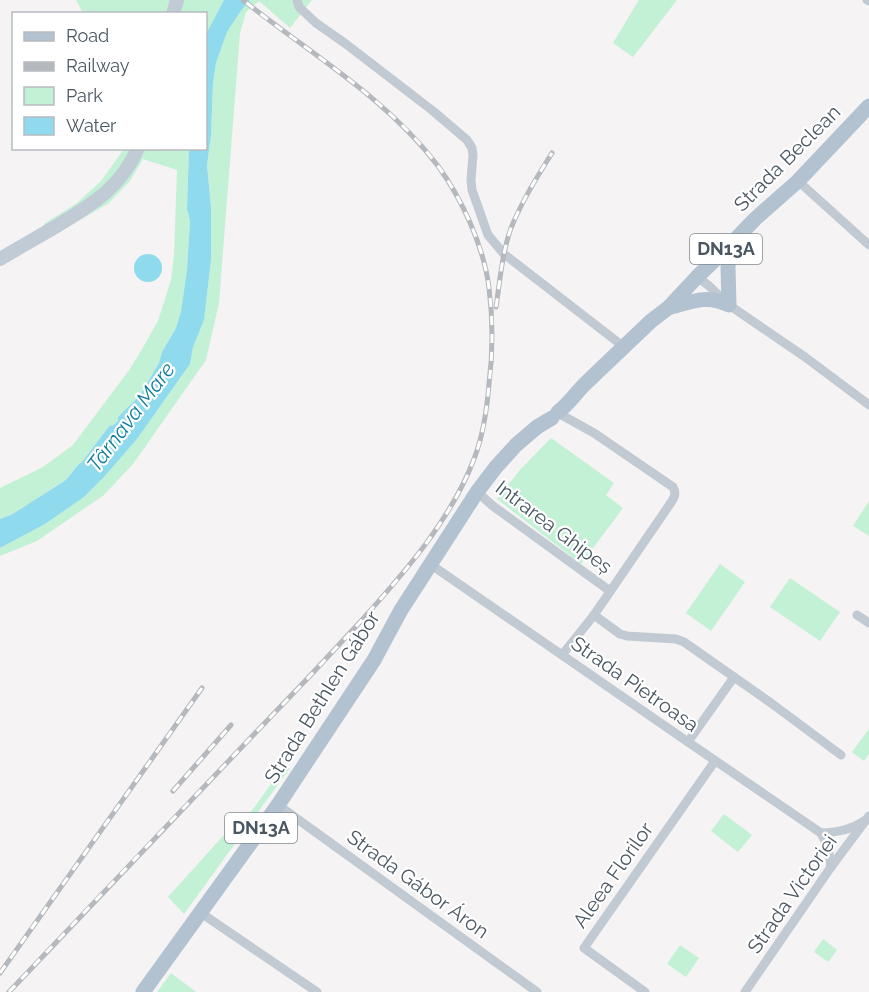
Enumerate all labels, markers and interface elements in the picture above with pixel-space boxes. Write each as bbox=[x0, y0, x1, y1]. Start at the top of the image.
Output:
legend bbox=[12, 12, 207, 150]
text: Road bbox=[66, 25, 109, 46]
text: Railway bbox=[66, 55, 130, 76]
text: Park bbox=[66, 85, 103, 106]
street label: Strada Beclean bbox=[729, 100, 845, 216]
text: Water bbox=[66, 115, 117, 136]
road number: DN13A bbox=[690, 234, 762, 264]
water label: Târnava Mare bbox=[81, 357, 180, 476]
street label: Intrarea Ghipeș bbox=[491, 475, 617, 579]
street label: Strada Bethlen Gábor bbox=[259, 606, 385, 788]
street label: Strada Pietroasa bbox=[567, 631, 703, 737]
road number: DN13A bbox=[225, 813, 297, 843]
street label: Aleea Florilor bbox=[568, 818, 658, 932]
street label: Strada Gábor Áron bbox=[342, 825, 494, 943]
street label: Strada Victoriei bbox=[742, 830, 842, 958]

